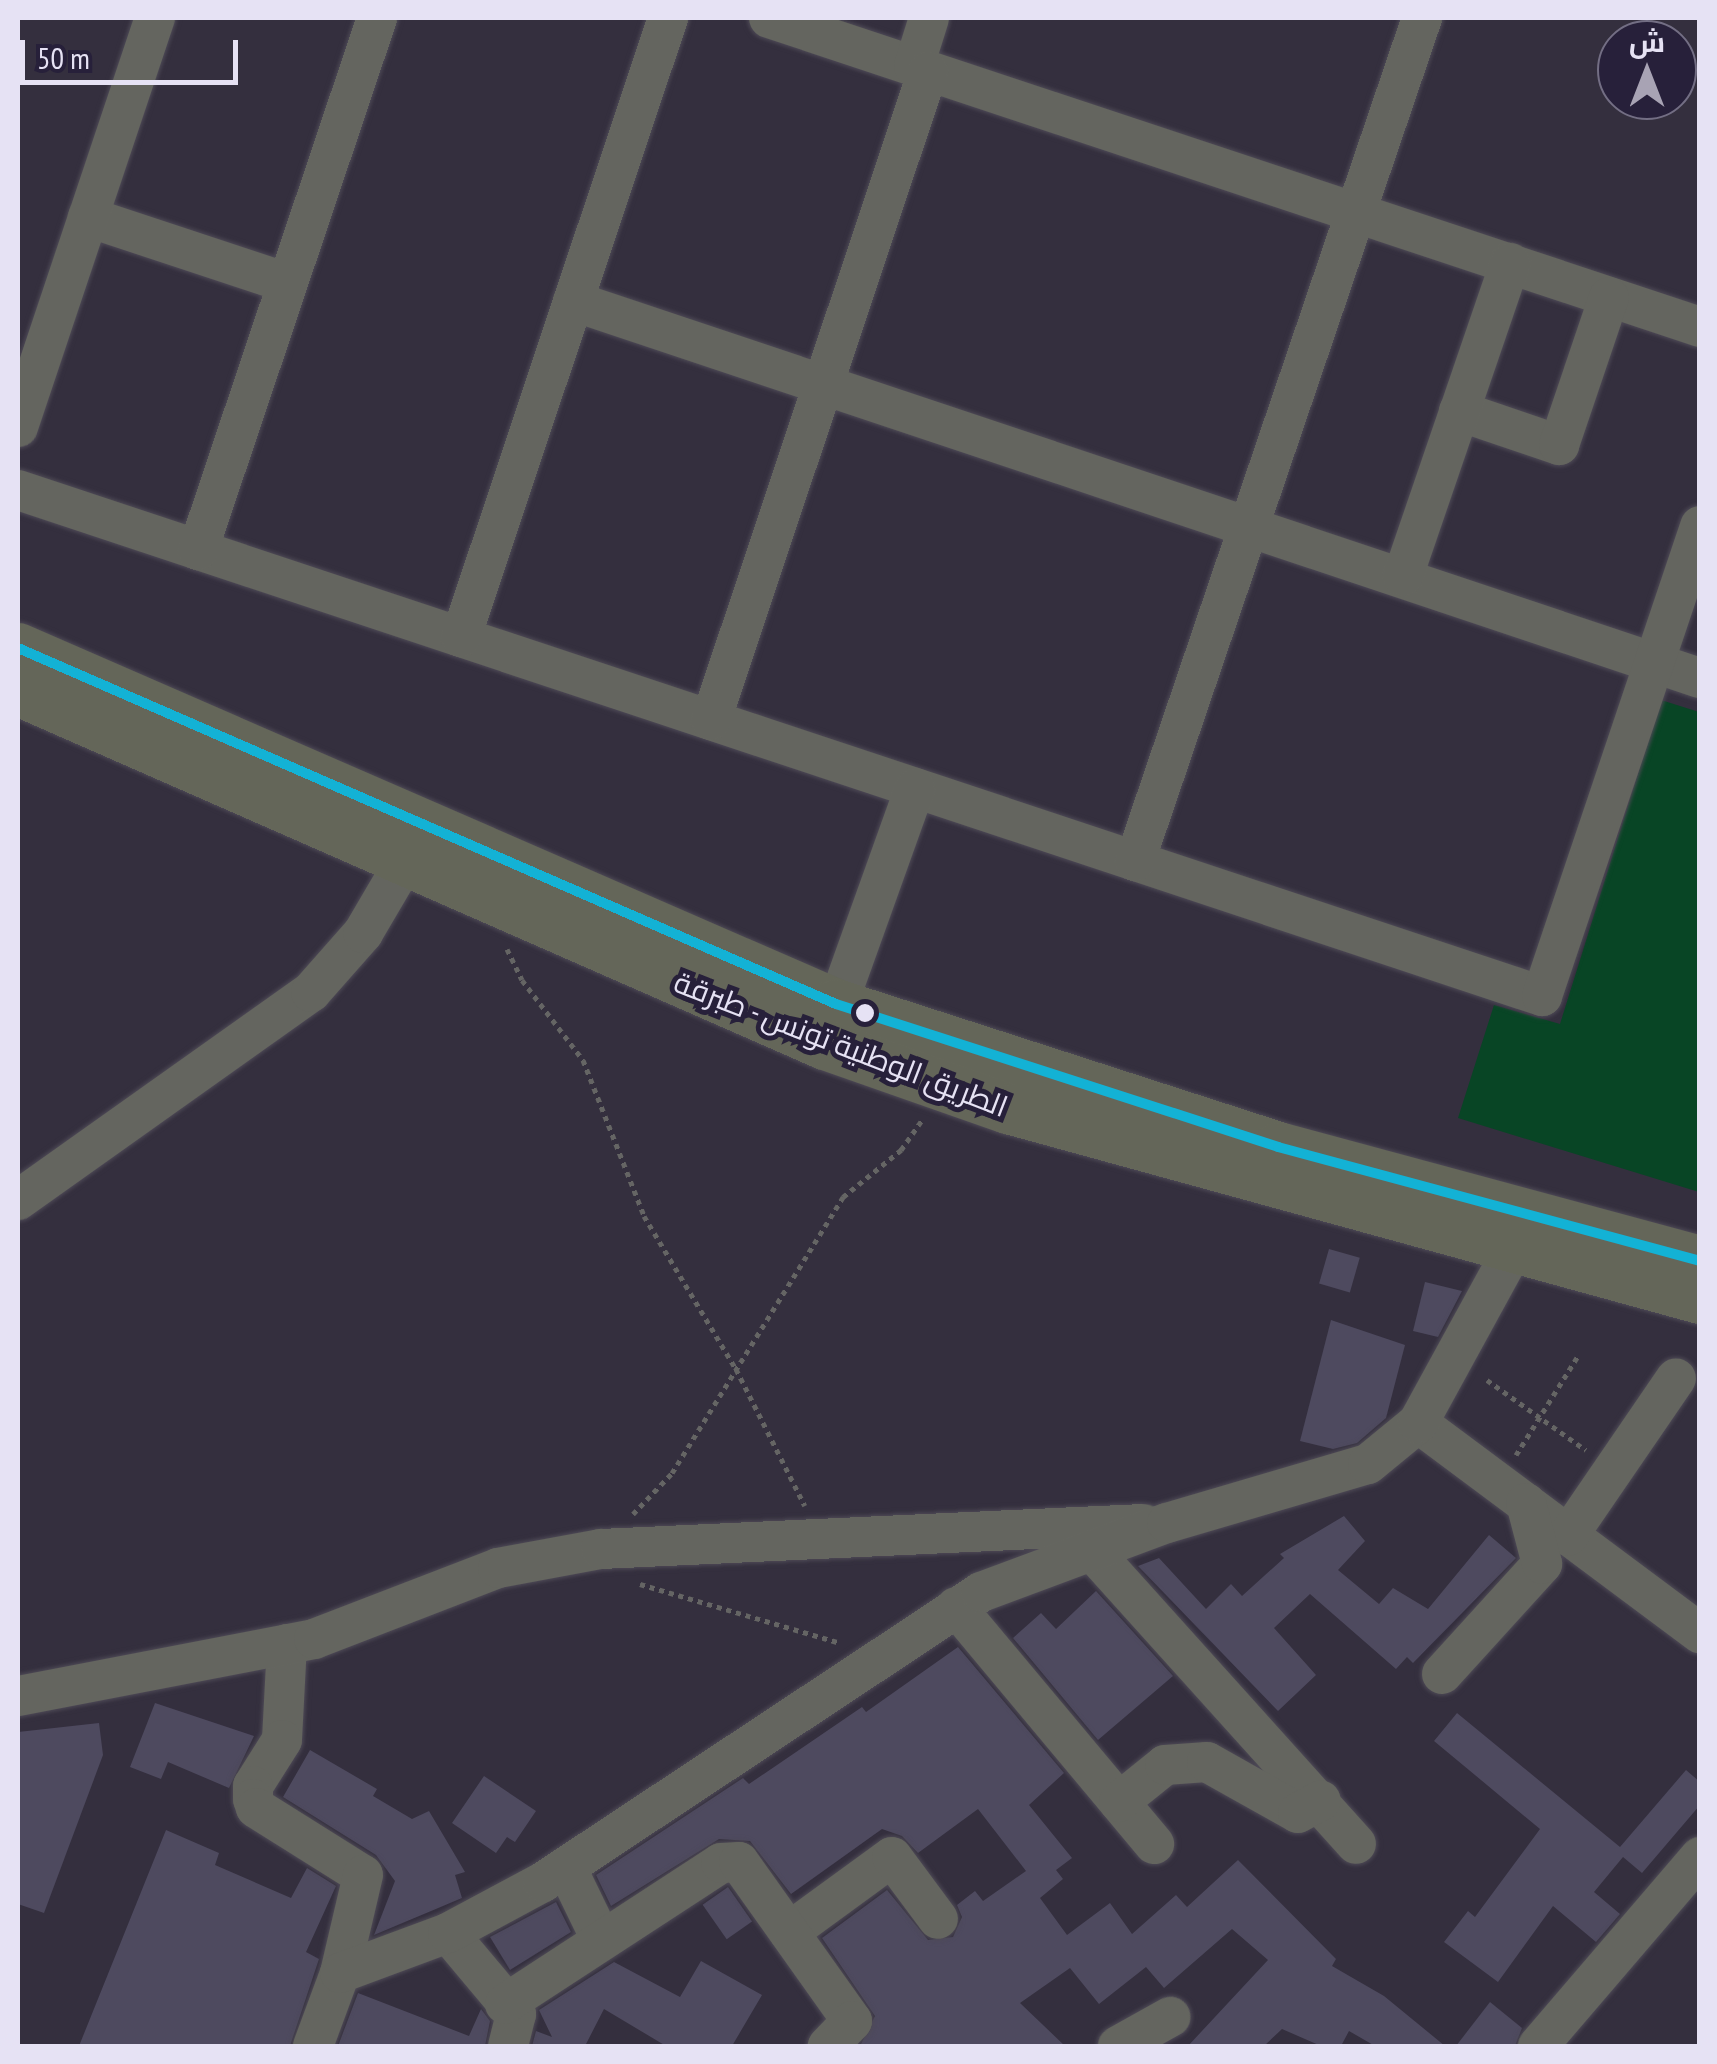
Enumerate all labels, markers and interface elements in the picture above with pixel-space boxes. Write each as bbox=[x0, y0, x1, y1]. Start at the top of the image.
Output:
scale bar bbox=[25, 20, 242, 82]
north arrow bbox=[1597, 20, 1697, 120]
text: ش bbox=[1629, 23, 1665, 60]
text: 50 m bbox=[37, 38, 90, 77]
street label: الطريق الوطنية تونس - طبرقة bbox=[668, 963, 1014, 1125]
unlabelled marker bbox=[855, 1003, 875, 1023]

